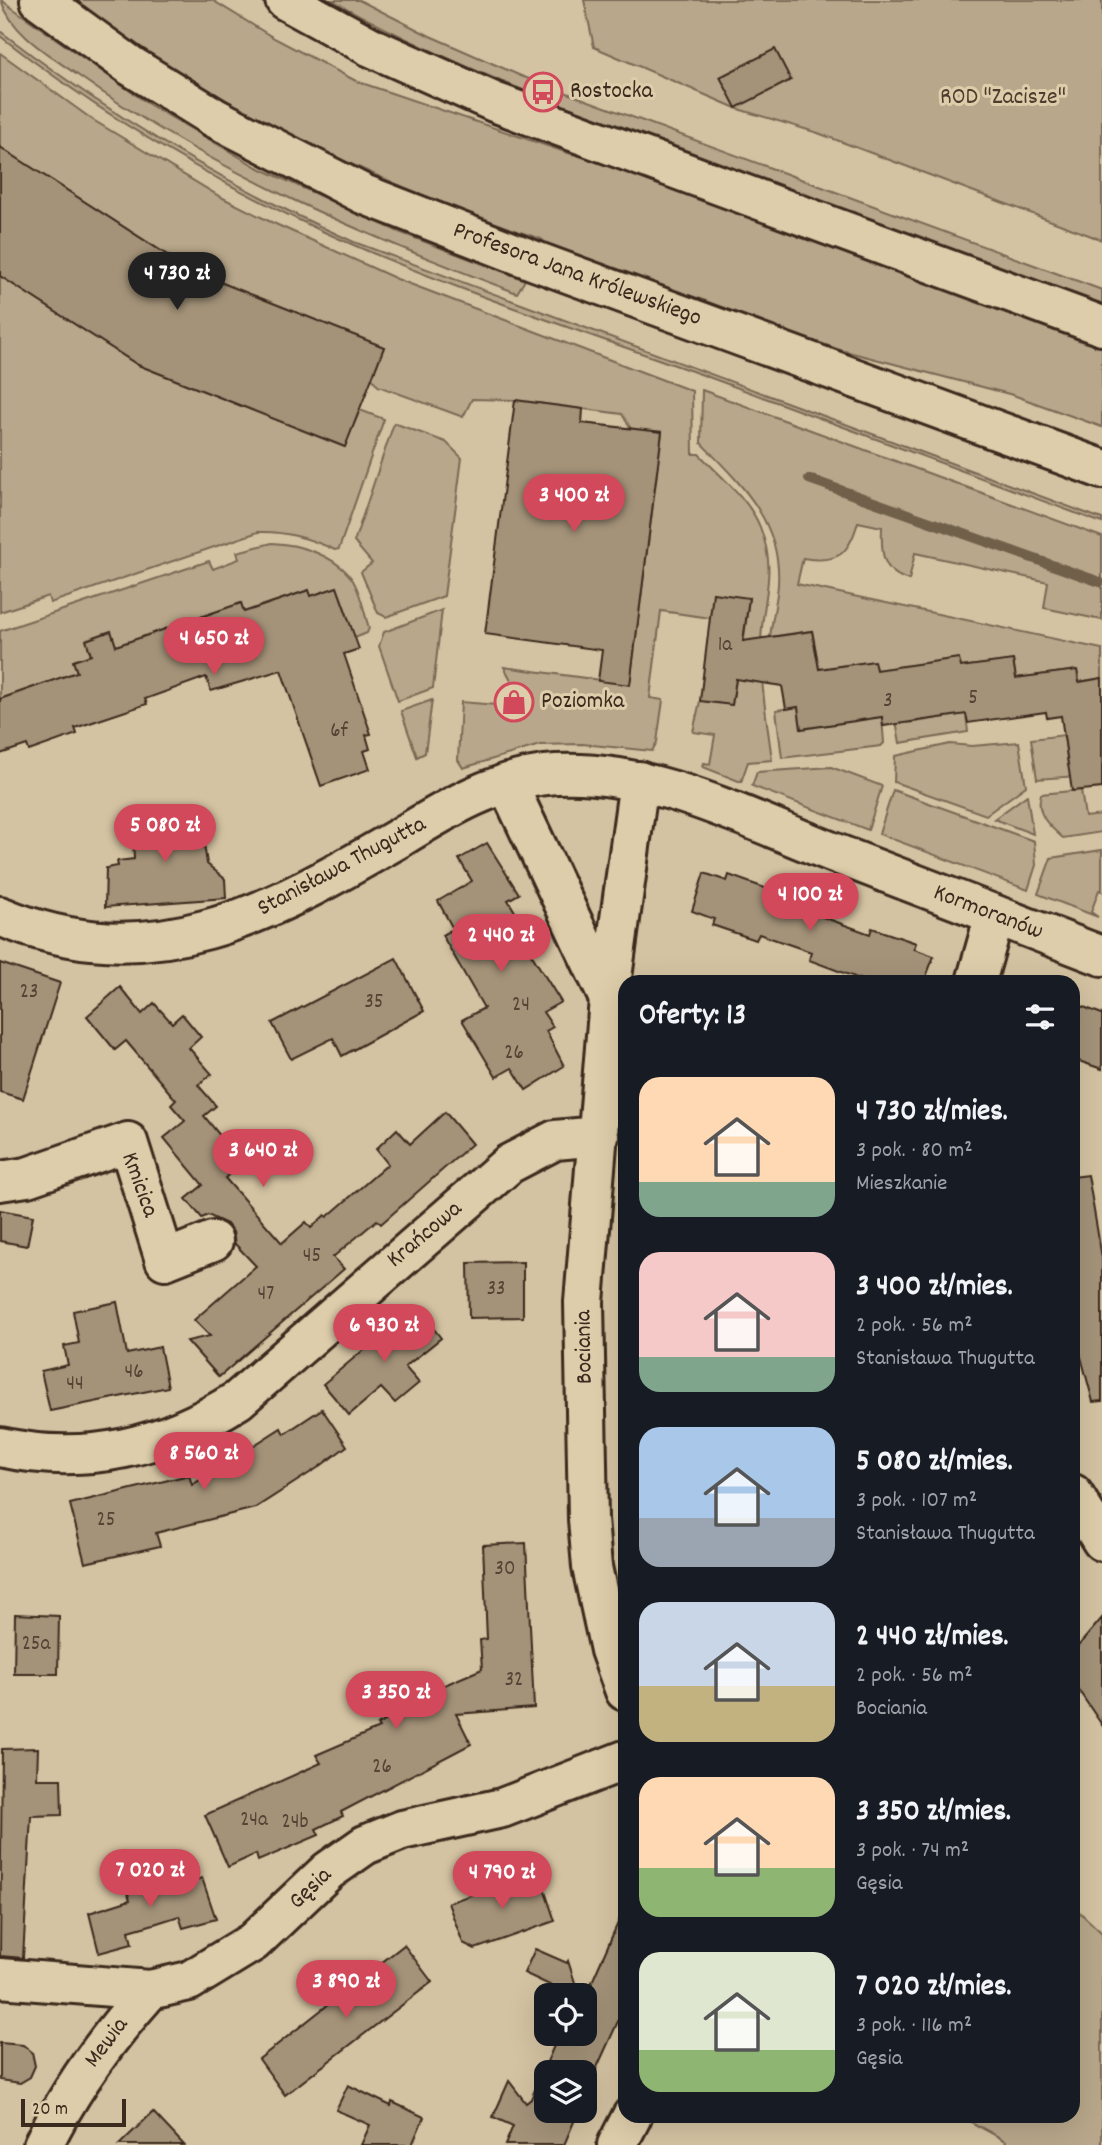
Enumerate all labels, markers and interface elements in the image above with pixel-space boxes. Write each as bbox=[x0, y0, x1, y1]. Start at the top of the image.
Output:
bus stop icon: Rostocka bbox=[522, 71, 564, 113]
place label: Rostocka bbox=[570, 75, 653, 109]
park label: ROD "Zacisze" bbox=[940, 81, 1066, 115]
street label: Profesora Jana Królewskiego bbox=[448, 214, 706, 336]
pin: 4 730 zł bbox=[105, 252, 249, 312]
text: 4 730 zł bbox=[144, 258, 210, 291]
pin: 3 400 zł bbox=[502, 475, 646, 534]
text: 3 400 zł bbox=[539, 480, 609, 513]
pin: 4 650 zł bbox=[142, 618, 286, 677]
text: 4 650 zł bbox=[179, 623, 249, 656]
house number: 1a bbox=[718, 631, 733, 661]
shop icon: Poziomka bbox=[493, 681, 535, 723]
house number: 5 bbox=[968, 684, 978, 714]
place label: Poziomka bbox=[541, 685, 625, 719]
house number: 3 bbox=[883, 687, 893, 717]
house number: 6f bbox=[330, 717, 348, 747]
pin: 5 080 zł bbox=[93, 804, 237, 864]
street label: Stanisława Thugutta bbox=[252, 808, 433, 926]
text: 5 080 zł bbox=[130, 810, 200, 843]
pin: 4 100 zł bbox=[738, 874, 882, 933]
street label: Kormoranów bbox=[928, 876, 1048, 950]
text: 4 100 zł bbox=[778, 879, 842, 912]
pin: 2 440 zł bbox=[429, 914, 573, 974]
text: 2 440 zł bbox=[468, 920, 534, 953]
house number: 23 bbox=[20, 978, 38, 1008]
house number: 35 bbox=[364, 988, 384, 1018]
house number: 24 bbox=[512, 991, 530, 1021]
text: Oferty: 13 bbox=[639, 996, 746, 1039]
icon: filters bbox=[1021, 998, 1059, 1036]
house number: 26 bbox=[504, 1039, 524, 1069]
text: 4 730 zł/mies. bbox=[856, 1092, 1008, 1135]
icon: home bbox=[695, 1105, 779, 1189]
pin: 3 640 zł bbox=[191, 1130, 335, 1189]
text: 3 640 zł bbox=[229, 1135, 297, 1168]
text: 3 pok. · 80 m² bbox=[856, 1135, 973, 1168]
street label: Kmicica bbox=[112, 1148, 167, 1223]
text: Mieszkanie bbox=[856, 1168, 947, 1201]
street label: Krańcowa bbox=[380, 1193, 471, 1277]
house number: 45 bbox=[303, 1242, 321, 1272]
text: 3 400 zł/mies. bbox=[856, 1267, 1013, 1310]
house number: 33 bbox=[487, 1275, 505, 1305]
house number: 47 bbox=[258, 1280, 274, 1310]
icon: home bbox=[695, 1280, 779, 1364]
pin: 6 930 zł bbox=[312, 1304, 456, 1364]
street label: Bociania bbox=[567, 1309, 603, 1384]
text: 6 930 zł bbox=[349, 1310, 419, 1343]
text: 2 pok. · 56 m² bbox=[856, 1310, 973, 1343]
text: Stanisława Thugutta bbox=[856, 1343, 1035, 1376]
house number: 46 bbox=[124, 1358, 144, 1388]
house number: 44 bbox=[66, 1370, 84, 1400]
pin: 8 560 zł bbox=[132, 1432, 276, 1492]
text: 8 560 zł bbox=[170, 1438, 238, 1471]
text: 5 080 zł/mies. bbox=[856, 1442, 1013, 1485]
icon: home bbox=[695, 1455, 779, 1539]
text: 3 pok. · 107 m² bbox=[856, 1485, 977, 1518]
house number: 25 bbox=[97, 1506, 115, 1536]
text: Stanisława Thugutta bbox=[856, 1518, 1035, 1551]
house number: 30 bbox=[495, 1555, 515, 1585]
text: 2 440 zł/mies. bbox=[856, 1617, 1009, 1660]
house number: 25a bbox=[22, 1630, 52, 1660]
icon: home bbox=[695, 1630, 779, 1714]
text: 2 pok. · 56 m² bbox=[856, 1660, 973, 1693]
house number: 32 bbox=[505, 1666, 523, 1696]
pin: 3 350 zł bbox=[324, 1672, 468, 1731]
text: 3 350 zł bbox=[362, 1677, 430, 1710]
text: Bociania bbox=[856, 1693, 927, 1726]
house number: 26 bbox=[372, 1753, 392, 1783]
text: 3 350 zł/mies. bbox=[856, 1792, 1011, 1835]
icon: home bbox=[695, 1805, 779, 1889]
house number: 24a bbox=[240, 1806, 269, 1836]
house number: 24b bbox=[282, 1808, 309, 1838]
text: 3 pok. · 74 m² bbox=[856, 1835, 969, 1868]
pin: 7 020 zł bbox=[78, 1850, 222, 1909]
pin: 4 790 zł bbox=[430, 1852, 574, 1911]
text: 7 020 zł bbox=[115, 1855, 185, 1888]
text: 4 790 zł bbox=[469, 1857, 535, 1890]
street label: Gęsia bbox=[282, 1859, 341, 1918]
text: Gęsia bbox=[856, 1868, 902, 1901]
pin: 3 890 zł bbox=[274, 1960, 418, 2020]
text: 3 890 zł bbox=[312, 1966, 380, 1999]
text: 7 020 zł/mies. bbox=[856, 1967, 1012, 2010]
icon: home bbox=[695, 1980, 779, 2064]
map controls bbox=[534, 1983, 597, 2123]
button: locate bbox=[534, 1983, 597, 2046]
street label: Mewia bbox=[77, 2010, 138, 2075]
text: 3 pok. · 116 m² bbox=[856, 2010, 972, 2043]
text: Gęsia bbox=[856, 2043, 902, 2076]
button: layers bbox=[534, 2060, 597, 2123]
scale bar bbox=[21, 2096, 126, 2128]
text: 20 m bbox=[32, 2097, 68, 2124]

